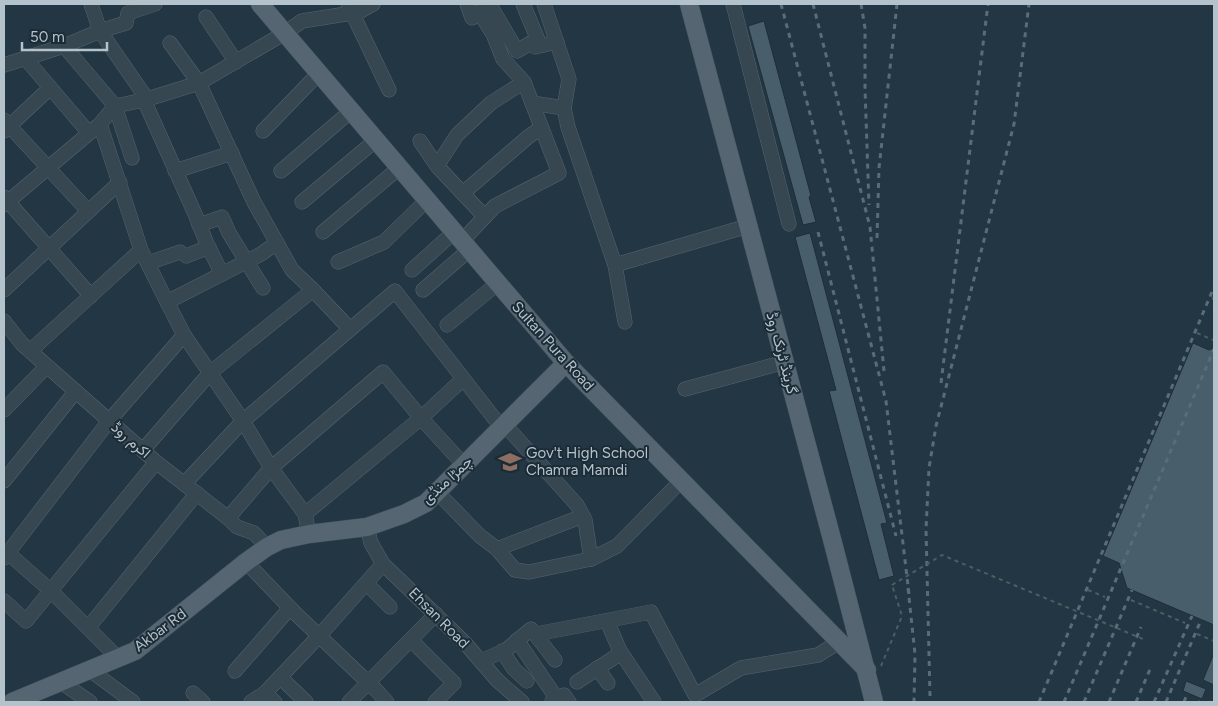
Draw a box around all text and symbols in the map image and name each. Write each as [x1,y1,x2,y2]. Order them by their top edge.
scale bar [22,20,108,52]
text: 50 m [30,28,65,46]
street label: Sultan Pura Road [508,298,598,394]
street label: گرینڈ ٹرنک روڈ [762,310,802,396]
street label: اکرم روڈ [107,418,154,463]
place label: Gov't High School Chamra Mamdi [526,444,648,479]
school or university icon: Gov't High School Chamra Mamdi [497,449,523,475]
street label: چمڑا منڈی [418,452,477,509]
street label: Ehsan Road [405,584,473,652]
street label: Akbar Rd [130,605,190,655]

